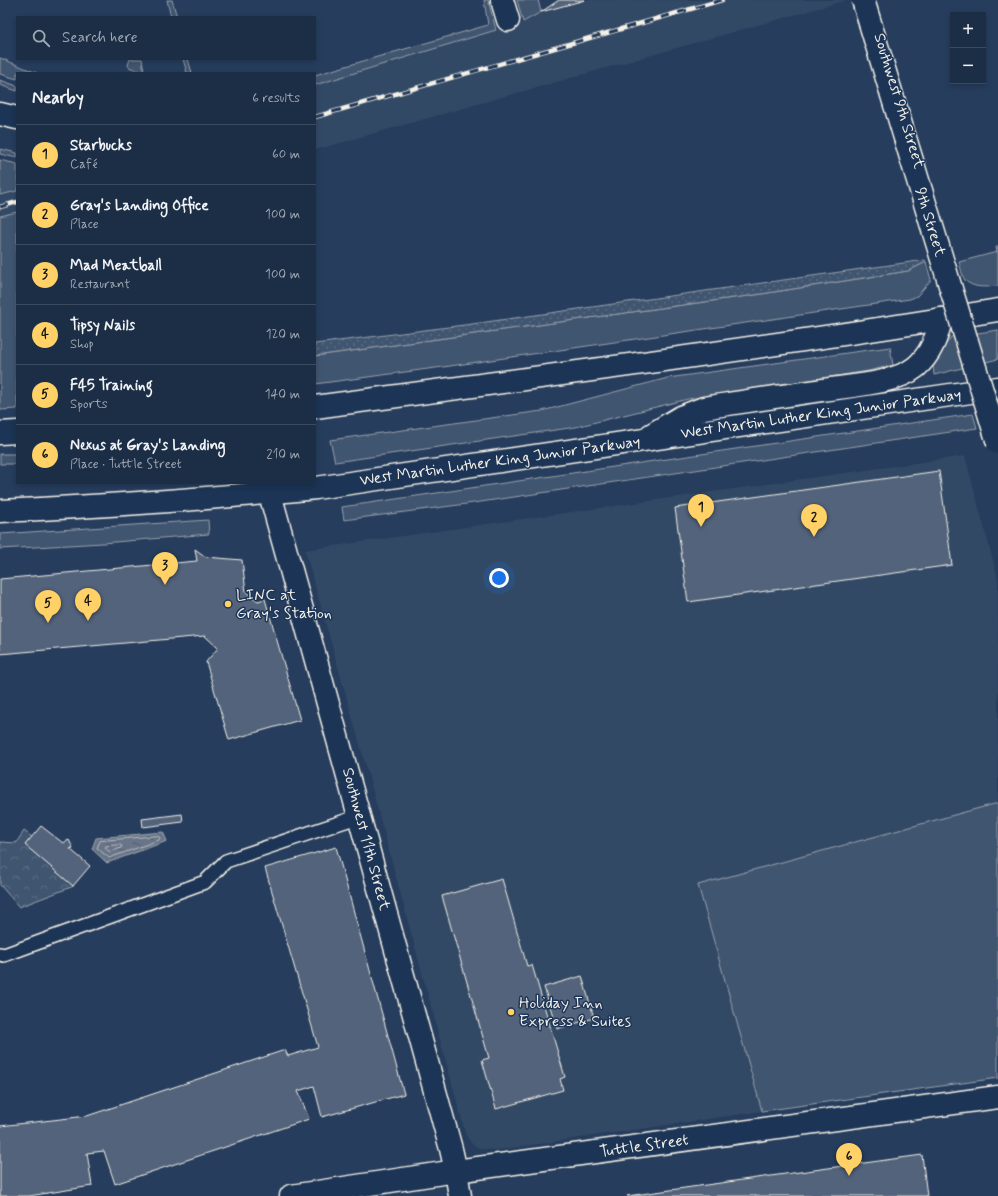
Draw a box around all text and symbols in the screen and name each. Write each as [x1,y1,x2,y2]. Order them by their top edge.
map controls [950,12,986,84]
button: + [950,12,986,48]
search box [16,16,316,60]
icon: search [30,27,52,49]
text: Search here [62,28,138,48]
street label: Southwest 9th Street [868,31,930,172]
button: − [950,48,986,84]
text: Nearby [32,87,84,109]
text: 6 results [252,90,300,107]
text: Starbucks [70,136,132,156]
text: 1 [42,146,48,163]
text: 60 m [272,146,300,163]
text: Café [70,156,97,173]
street label: 9th Street [910,185,951,260]
text: Gray's Landing Office [70,196,209,216]
text: 2 [42,206,48,223]
text: 100 m [265,206,300,223]
text: Place [70,216,99,233]
text: Mad Meatball [70,256,162,276]
text: 3 [42,266,48,283]
text: 100 m [265,266,300,283]
text: Restaurant [70,276,130,293]
text: Tipsy Nails [70,316,135,336]
text: 4 [41,326,49,343]
text: 120 m [266,326,300,343]
text: Shop [70,336,94,353]
text: F45 Training [70,376,153,396]
street label: West Martin Luther King Junior Parkway [679,384,963,444]
text: 5 [41,386,49,403]
text: 140 m [265,386,300,403]
text: Sports [70,396,108,413]
street label: West Martin Luther King Junior Parkway [358,431,642,491]
text: Nexus at Gray's Landing [70,436,226,456]
text: 6 [42,446,48,463]
text: 210 m [266,446,300,463]
text: Place · Tuttle Street [70,456,182,473]
pin: 1 [688,494,714,527]
pin: 2 [801,504,827,537]
pin: 3 [152,552,178,585]
your location [489,568,509,588]
place label: LINC at Gray's Station [236,585,332,624]
pin: 4 [75,588,101,621]
pin: 5 [35,590,61,623]
marker: LINC at Gray's Station [223,599,233,609]
street label: Southwest 11th Street [337,765,395,913]
place label: Holiday Inn Express & Suites [519,993,631,1032]
marker: Holiday Inn Express & Suites [506,1007,516,1017]
street label: Tuttle Street [598,1129,690,1163]
pin: 6 [836,1143,862,1176]

